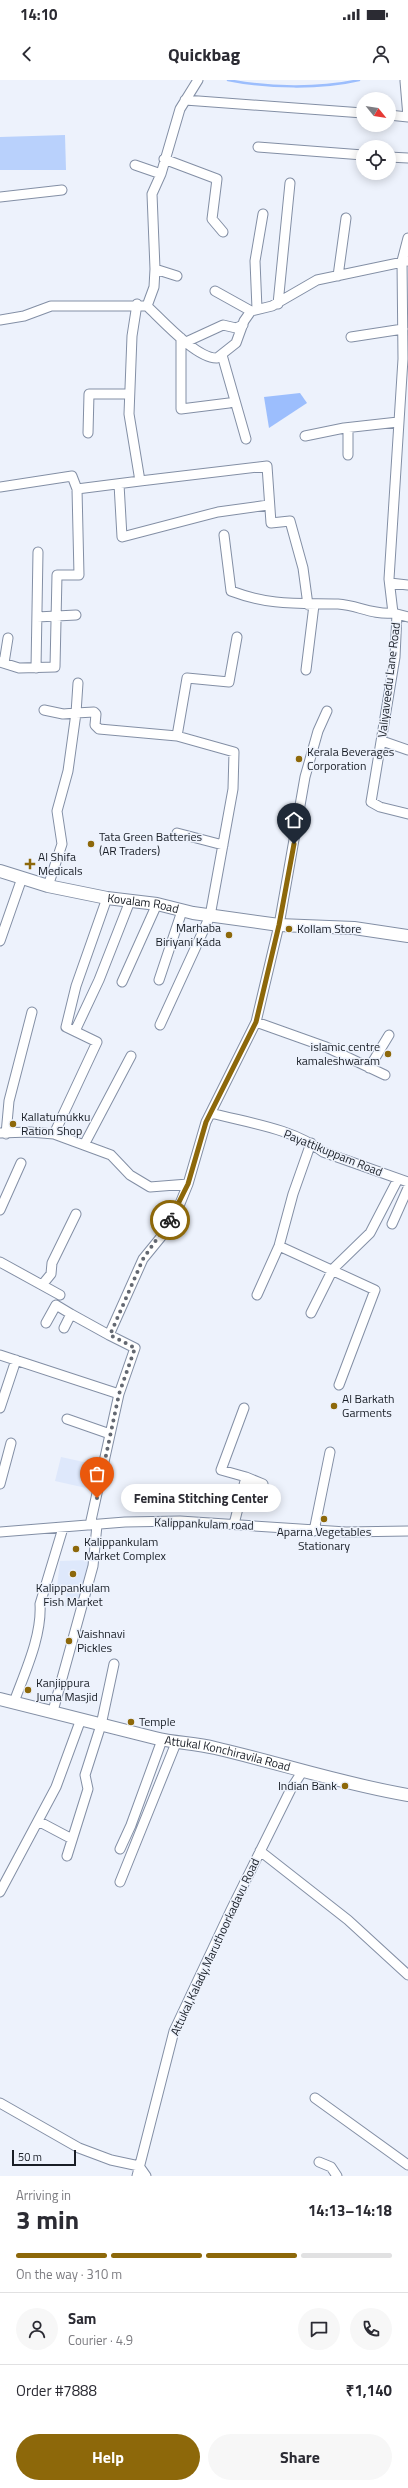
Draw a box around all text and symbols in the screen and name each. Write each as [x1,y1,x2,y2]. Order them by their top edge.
text: 14:10 [20,3,57,26]
text: Quickbag [168,41,240,68]
icon: back [16,43,38,65]
icon: person [370,43,392,65]
north arrow [356,92,396,132]
map controls [356,92,396,180]
button: locate [356,140,396,180]
street label: Valiyaveedu Lane Road [372,621,405,739]
place label: Kerala Beverages Corporation [307,742,395,775]
marker: Kerala Beverages Corporation [294,754,304,764]
pin [277,803,311,844]
icon: home [283,809,305,831]
place label: Tata Green Batteries (AR Traders) [99,827,202,860]
marker: Tata Green Batteries (AR Traders) [86,839,96,849]
place label: Al Shifa Medicals [38,847,83,880]
marker: Al Shifa Medicals [25,859,35,869]
street label: Kovalam Road [106,888,181,918]
place label: Marhaba Biriyani Kada [156,918,221,951]
place label: Kollam Store [297,919,361,938]
marker: Kollam Store [284,924,294,934]
marker: Marhaba Biriyani Kada [224,930,234,940]
place label: islamic centre kamaleshwaram [296,1037,380,1070]
marker: islamic centre kamaleshwaram [383,1049,393,1059]
place label: Kallatumukku Ration Shop [21,1107,90,1140]
marker: Kallatumukku Ration Shop [8,1119,18,1129]
street label: Payattikuppam Road [281,1124,386,1181]
courier [150,1200,190,1240]
icon: bike [159,1209,181,1231]
place label: Al Barkath Garments [342,1389,395,1422]
marker: Al Barkath Garments [329,1401,339,1411]
pin [80,1457,114,1498]
icon: bag [86,1463,108,1485]
callout: Femina Stitching Center [121,1484,281,1512]
text: Femina Stitching Center [134,1488,268,1508]
street label: Kalippankulam road [154,1512,254,1535]
marker: Aparna Vegetables Stationary [319,1514,329,1524]
place label: Aparna Vegetables Stationary [277,1522,372,1555]
place label: Kalippankulam Market Complex [84,1532,167,1565]
marker: Kalippankulam Market Complex [71,1544,81,1554]
marker: Kalippankulam Fish Market [68,1569,78,1579]
place label: Kalippankulam Fish Market [36,1578,110,1611]
place label: Vaishnavi Pickles [77,1624,125,1657]
marker: Vaishnavi Pickles [64,1636,74,1646]
place label: Kanjippura Juma Masjid [36,1673,98,1706]
marker: Kanjippura Juma Masjid [23,1685,33,1695]
place label: Temple [139,1712,175,1731]
marker: Temple [126,1717,136,1727]
street label: Attukal Konchiravila Road [163,1730,293,1776]
place label: Indian Bank [278,1776,337,1795]
marker: Indian Bank [340,1781,350,1791]
street label: Attukal,Kalady,Maruthoorkadavu Road [165,1855,264,2039]
scale bar [12,2148,76,2167]
text: 50 m [18,2149,42,2165]
text: Arriving in [16,2185,71,2205]
text: 14:13–14:18 [308,2199,392,2222]
text: 3 min [16,2200,79,2239]
text: On the way · 310 m [16,2264,122,2284]
text: Sam [68,2307,96,2330]
button: person [16,2308,58,2350]
button: chat [298,2308,340,2350]
button: phone [350,2308,392,2350]
text: Courier · 4.9 [68,2330,133,2350]
text: Order #7888 [16,2379,97,2402]
text: ₹1,140 [346,2379,392,2402]
button: Help [16,2434,200,2480]
button: Share [208,2434,392,2480]

